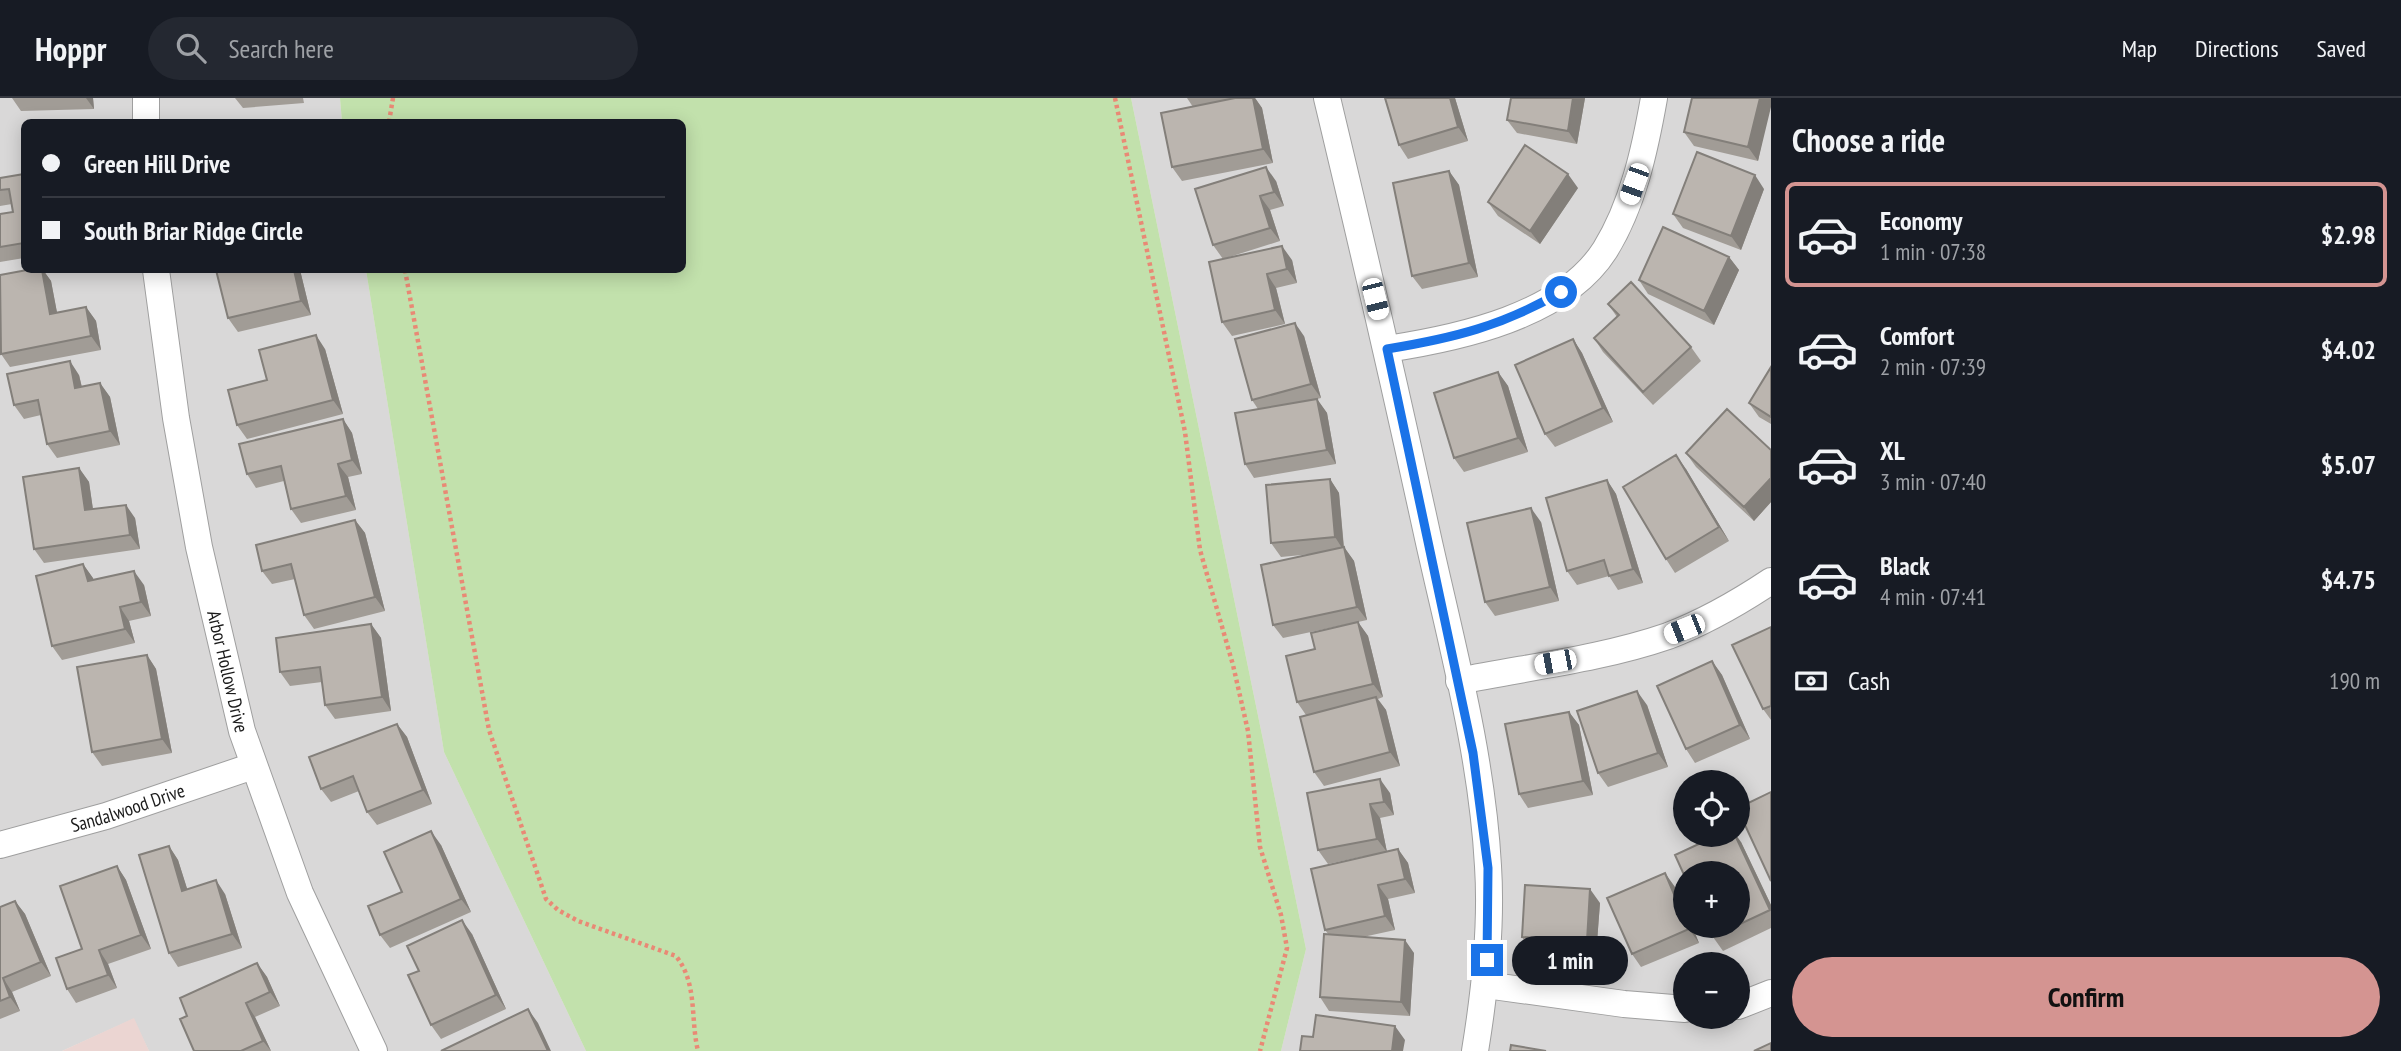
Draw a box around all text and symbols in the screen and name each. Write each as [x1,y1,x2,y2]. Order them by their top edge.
search box [148,17,638,80]
text: Hoppr [35,27,106,70]
icon: search [172,29,210,67]
text: Search here [228,32,334,65]
text: Map [2122,33,2157,64]
text: Directions [2195,33,2279,64]
text: Saved [2317,33,2366,64]
text: Choose a ride [1792,119,1945,161]
text: Green Hill Drive [84,147,230,180]
car [1617,161,1652,207]
icon: car [1796,203,1859,266]
text: Economy [1880,204,1962,237]
text: South Briar Ridge Circle [84,214,303,247]
text: $2.98 [2321,218,2376,251]
text: 1 min · 07:38 [1880,237,1986,266]
car [1360,276,1391,322]
route start [1545,276,1577,308]
icon: car [1796,318,1859,381]
text: Comfort [1880,319,1954,352]
text: $4.02 [2321,333,2376,366]
text: 2 min · 07:39 [1880,352,1986,381]
icon: car [1796,433,1859,496]
text: XL [1880,434,1905,467]
text: $5.07 [2321,448,2376,481]
text: 3 min · 07:40 [1880,467,1986,496]
icon: car [1796,548,1859,611]
text: Black [1880,549,1930,582]
text: $4.75 [2321,563,2376,596]
text: 4 min · 07:41 [1880,582,1986,611]
street label: Arbor Hollow Drive [202,608,254,735]
car [1661,611,1708,647]
car [1533,648,1578,676]
icon: cash [1792,662,1830,700]
text: Cash [1848,664,1890,697]
text: 190 m [2329,666,2380,695]
map controls [1673,770,1750,1029]
button: locate [1673,770,1750,847]
street label: Sandalwood Drive [68,778,188,837]
button: + [1673,861,1750,938]
callout: 1 min [1512,936,1627,984]
route end [1471,944,1503,976]
text: 1 min [1547,946,1593,975]
button: − [1673,952,1750,1029]
button: Confirm [1792,957,2380,1037]

